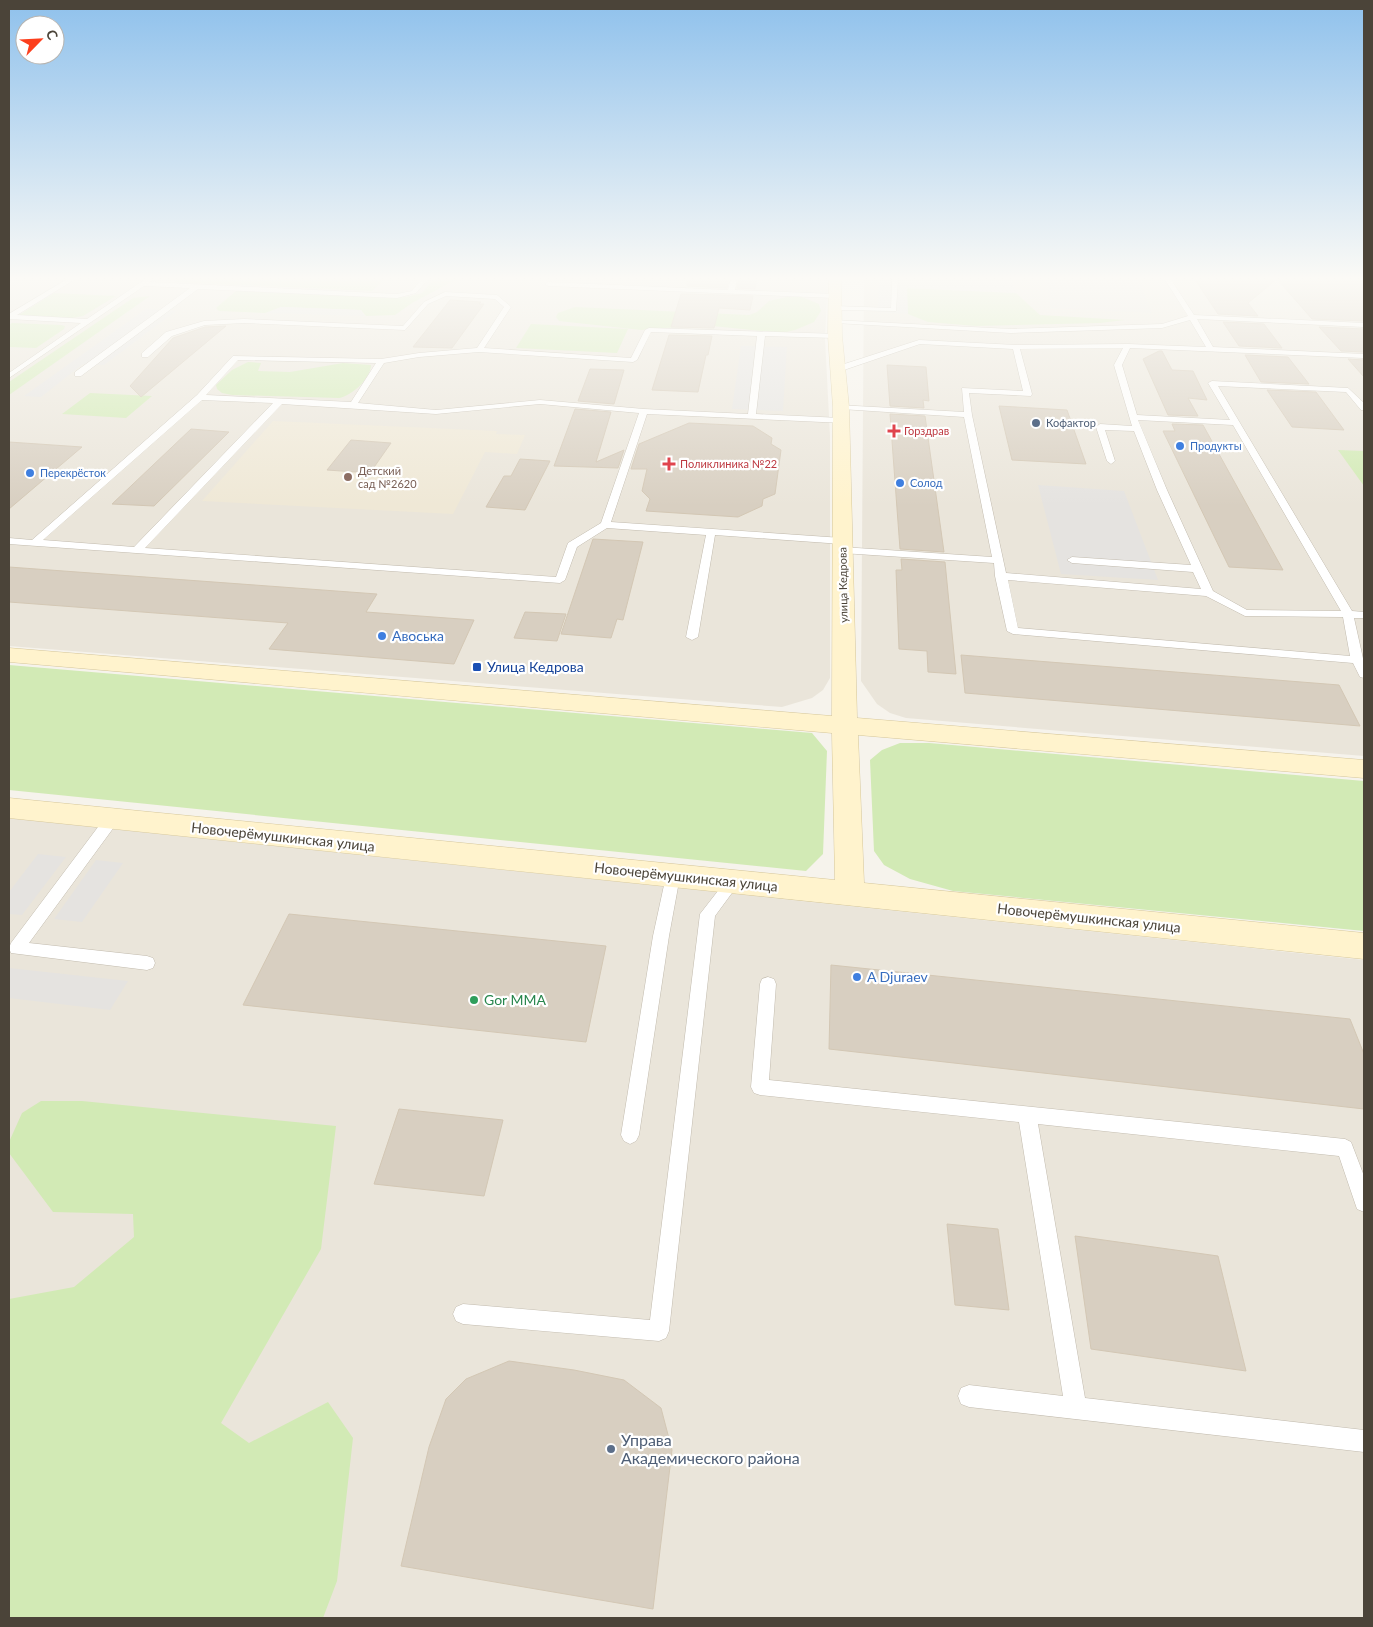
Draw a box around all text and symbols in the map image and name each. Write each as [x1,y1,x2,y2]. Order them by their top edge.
north arrow [15,15,65,65]
text: С [43,27,62,43]
place label: Кофактор [1046,416,1096,429]
marker: Кофактор [1030,417,1042,429]
place label: Горздрав [904,424,949,437]
marker: Горздрав [888,425,900,437]
place label: Продукты [1190,439,1242,452]
marker: Продукты [1174,440,1186,452]
marker: Поликлиника №22 [662,457,676,471]
place label: Поликлиника №22 [680,457,777,470]
place label: Детский сад №2620 [358,464,417,490]
place label: Перекрёсток [40,466,106,479]
marker: Перекрёсток [24,467,36,479]
marker: Детский сад №2620 [342,471,354,483]
place label: Солод [910,476,943,489]
marker: Солод [894,477,906,489]
street label: улица Кедрова [835,547,850,623]
place label: Авоська [392,627,444,644]
marker: Авоська [376,630,388,642]
place label: Улица Кедрова [487,658,584,675]
marker: Улица Кедрова [471,661,483,673]
street label: Новочерёмушкинская улица [190,818,376,855]
street label: Новочерёмушкинская улица [593,858,779,895]
street label: Новочерёмушкинская улица [996,899,1182,936]
place label: A Djuraev [867,968,928,985]
marker: A Djuraev [851,971,863,983]
place label: Gor MMA [484,991,546,1008]
marker: Gor MMA [468,994,480,1006]
place label: Управа Академического района [621,1430,800,1467]
marker: Управа Академического района [605,1443,617,1455]

